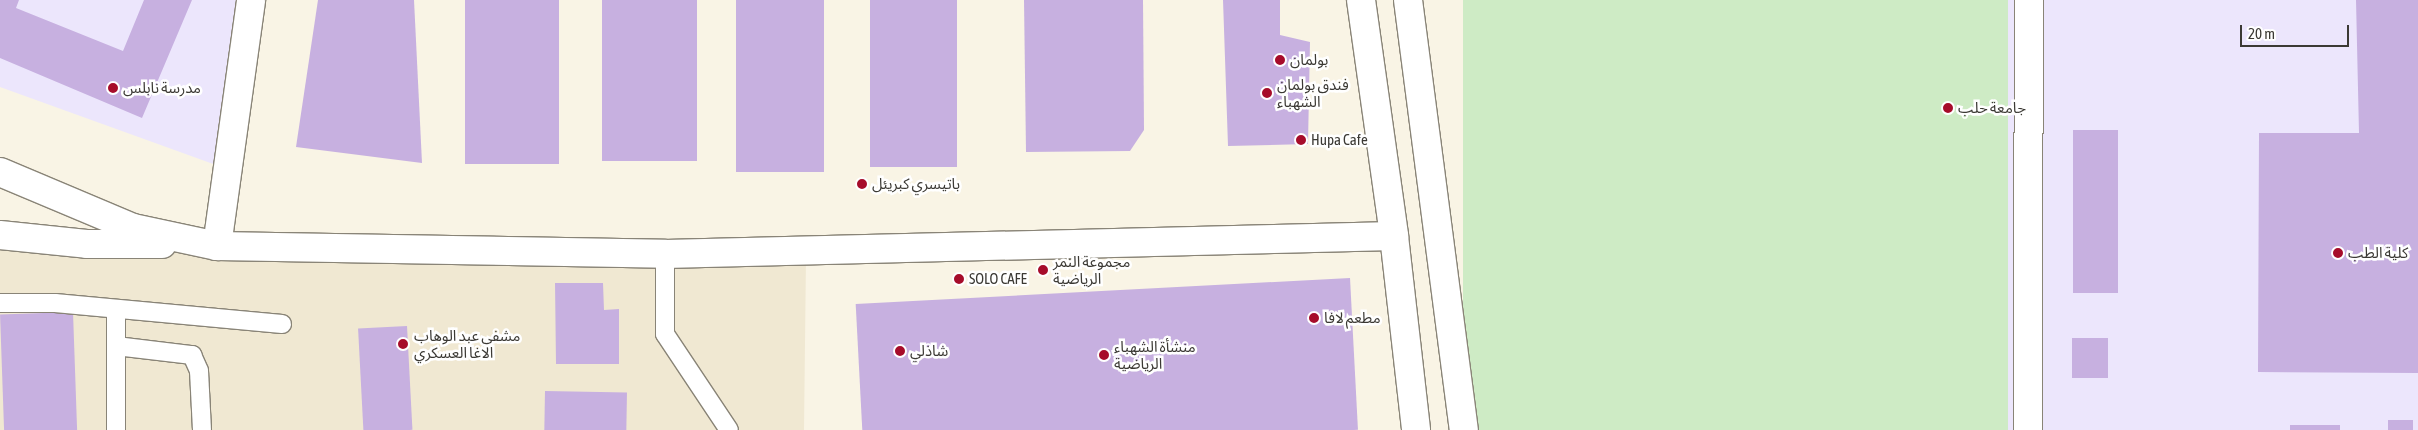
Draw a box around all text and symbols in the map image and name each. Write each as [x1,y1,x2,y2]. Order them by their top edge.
scale bar [2243,15,2352,47]
text: 20 m [2248,25,2275,42]
place label: بولمان [1290,51,1328,69]
marker: بولمان [1274,54,1286,66]
place label: فندق بولمان الشهباء [1277,75,1349,110]
place label: مدرسة نابلس [123,79,201,97]
marker: مدرسة نابلس [107,82,119,94]
marker: فندق بولمان الشهباء [1261,87,1273,99]
place label: جامعة حلب [1958,99,2026,117]
marker: جامعة حلب [1942,102,1954,114]
place label: Hupa Cafe [1311,131,1368,149]
marker: Hupa Cafe [1295,134,1307,146]
place label: باتيسري كبريئل [872,175,960,193]
marker: باتيسري كبريئل [856,178,868,190]
place label: كلية الطب [2348,244,2408,262]
marker: كلية الطب [2332,247,2344,259]
place label: مجموعة النمر الرياضية [1053,252,1130,287]
marker: مجموعة النمر الرياضية [1037,264,1049,276]
place label: SOLO CAFE [969,270,1027,288]
marker: SOLO CAFE [953,273,965,285]
place label: مطعم لافا [1324,309,1381,327]
marker: مطعم لافا [1308,312,1320,324]
place label: مشفى عبد الوهاب الاغا العسكري [414,326,520,361]
marker: مشفى عبد الوهاب الاغا العسكري [396,337,410,351]
place label: منشأة الشهباء الرياضية [1114,337,1196,372]
place label: شاذلي [910,342,948,360]
marker: شاذلي [894,345,906,357]
marker: منشأة الشهباء الرياضية [1098,349,1110,361]

